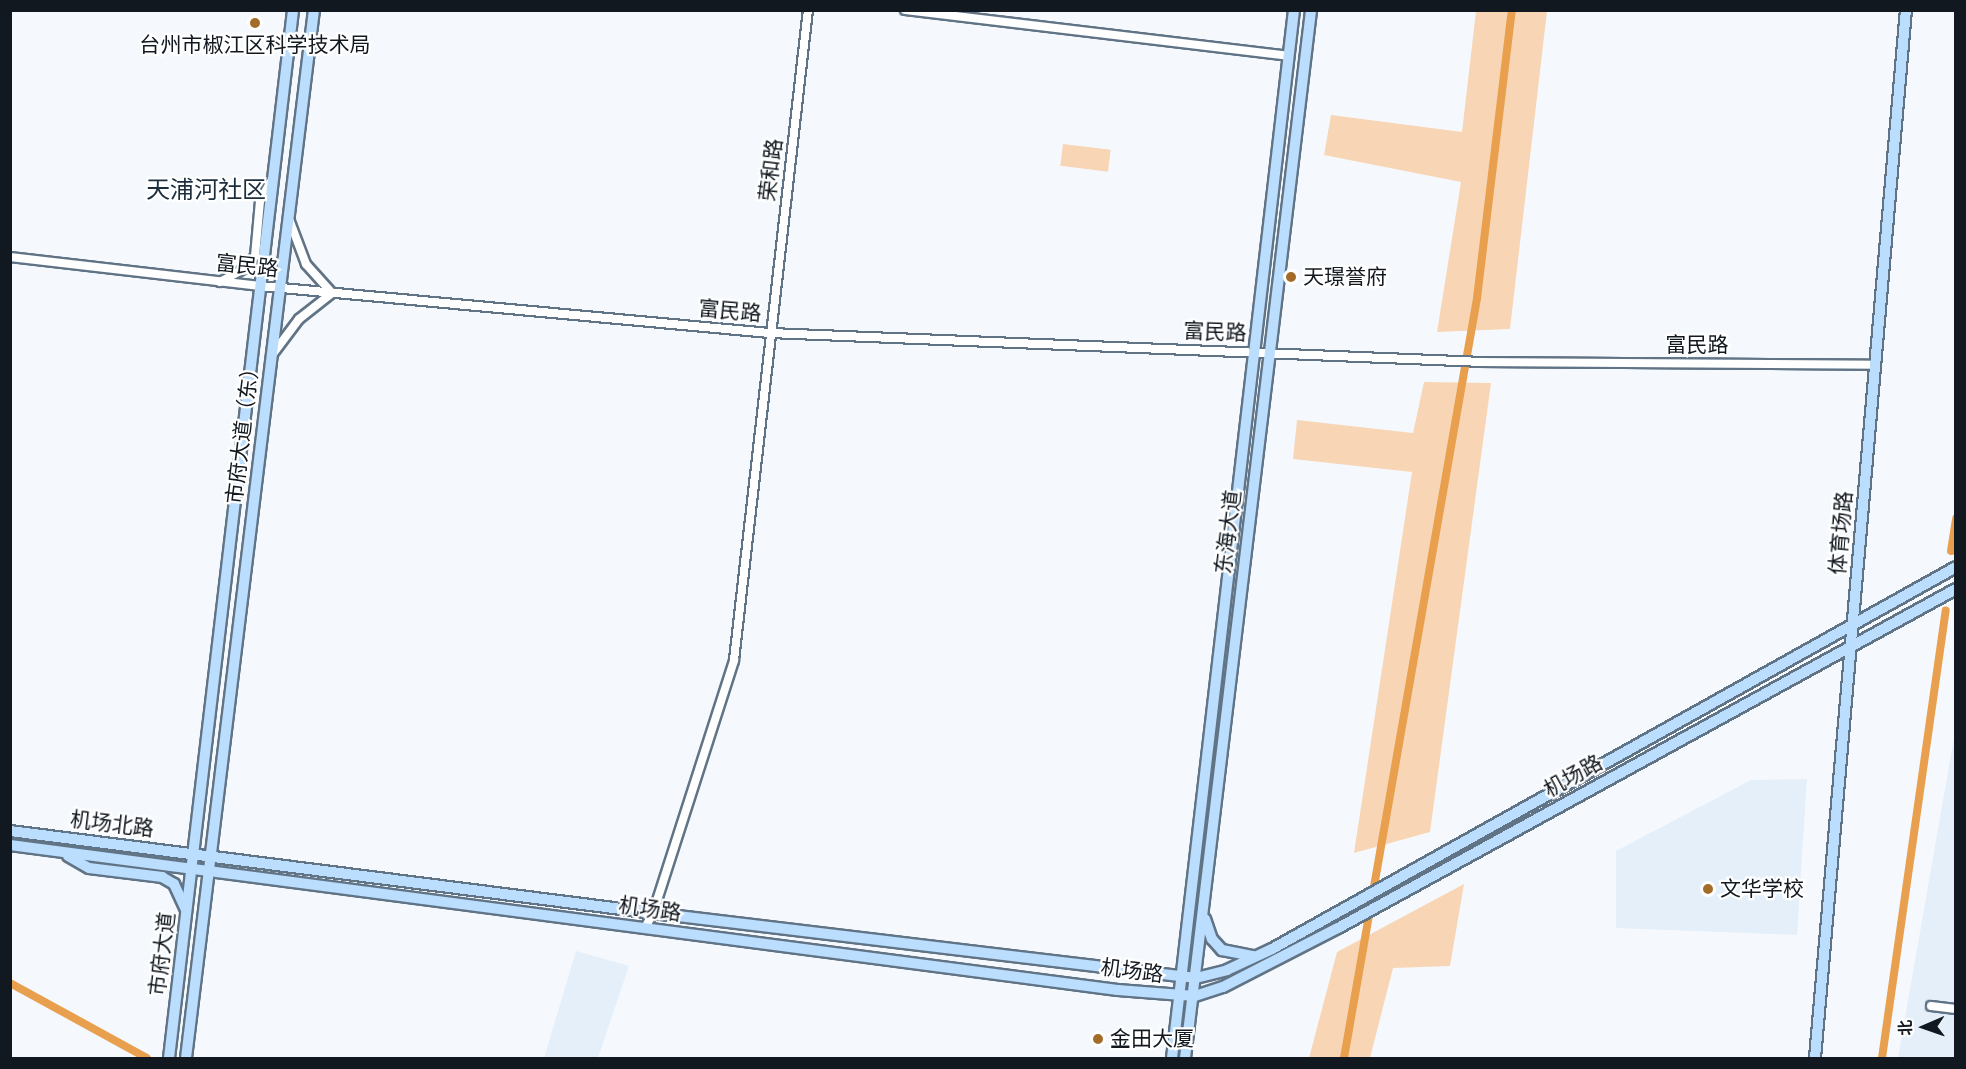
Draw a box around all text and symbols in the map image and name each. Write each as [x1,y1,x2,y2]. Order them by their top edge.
marker: 台州市椒江区科学技术局 [248,16,262,30]
place label: 台州市椒江区科学技术局 [140,32,370,58]
street label: 荣和路 [755,137,787,203]
district label: 天浦河社区 [146,177,266,205]
street label: 富民路 [214,250,280,282]
place label: 天璟誉府 [1303,264,1387,290]
marker: 天璟誉府 [1284,270,1298,284]
street label: 富民路 [698,296,762,326]
street label: 富民路 [1183,318,1247,346]
street label: 富民路 [1666,332,1728,358]
street label: 市府大道（东） [222,357,264,505]
street label: 东海大道 [1210,489,1246,575]
street label: 体育场路 [1825,490,1857,576]
street label: 机场路 [1539,750,1607,802]
street label: 机场北路 [69,806,155,842]
place label: 文华学校 [1720,876,1804,902]
marker: 文华学校 [1701,882,1715,896]
street label: 机场路 [617,892,683,926]
street label: 市府大道 [144,911,180,997]
street label: 机场路 [1099,955,1165,987]
north arrow [1894,997,1954,1057]
text: 北 [1896,1019,1915,1036]
place label: 金田大厦 [1110,1026,1194,1052]
marker: 金田大厦 [1091,1032,1105,1046]

